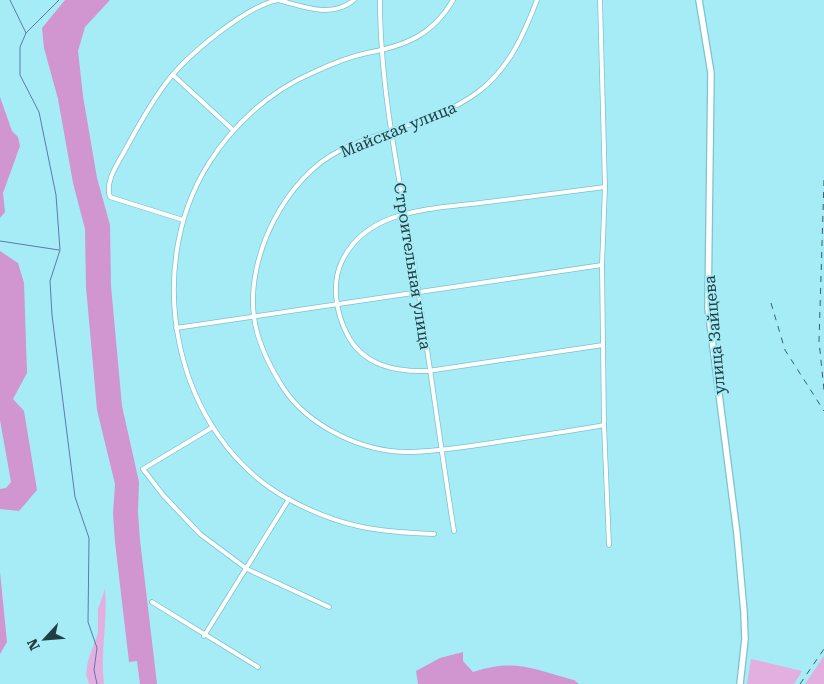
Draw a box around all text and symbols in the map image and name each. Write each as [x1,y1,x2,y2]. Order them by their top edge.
street label: Майская улица [337,97,459,161]
street label: Строительная улица [390,181,435,351]
street label: улица Зайцева [700,274,729,395]
north arrow [20,614,70,664]
text: N [24,636,43,653]

